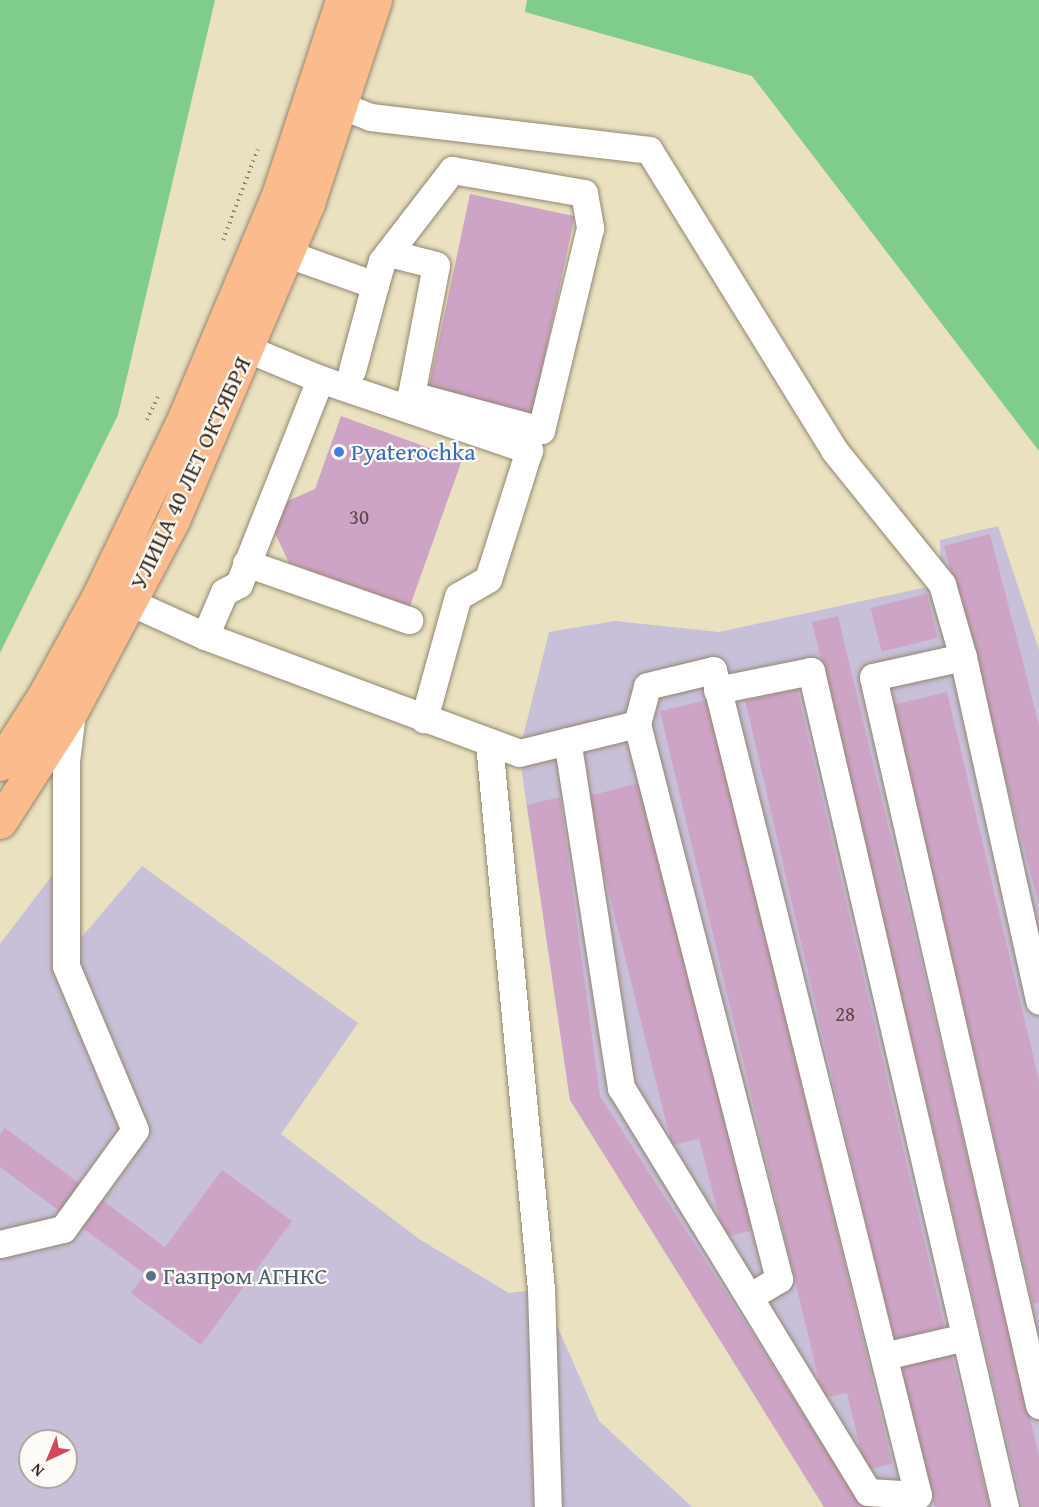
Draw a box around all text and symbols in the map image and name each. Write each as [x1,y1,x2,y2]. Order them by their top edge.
street label: УЛИЦА 40 ЛЕТ ОКТЯБРЯ [123,352,257,594]
place label: Pyaterochka [351,438,476,466]
marker: Pyaterochka [332,445,346,459]
house number: 30 [349,504,369,530]
house number: 28 [835,1001,855,1027]
place label: Газпром АГНКС [163,1262,328,1290]
marker: Газпром АГНКС [144,1269,158,1283]
north arrow [18,1429,78,1489]
text: N [25,1458,49,1483]

